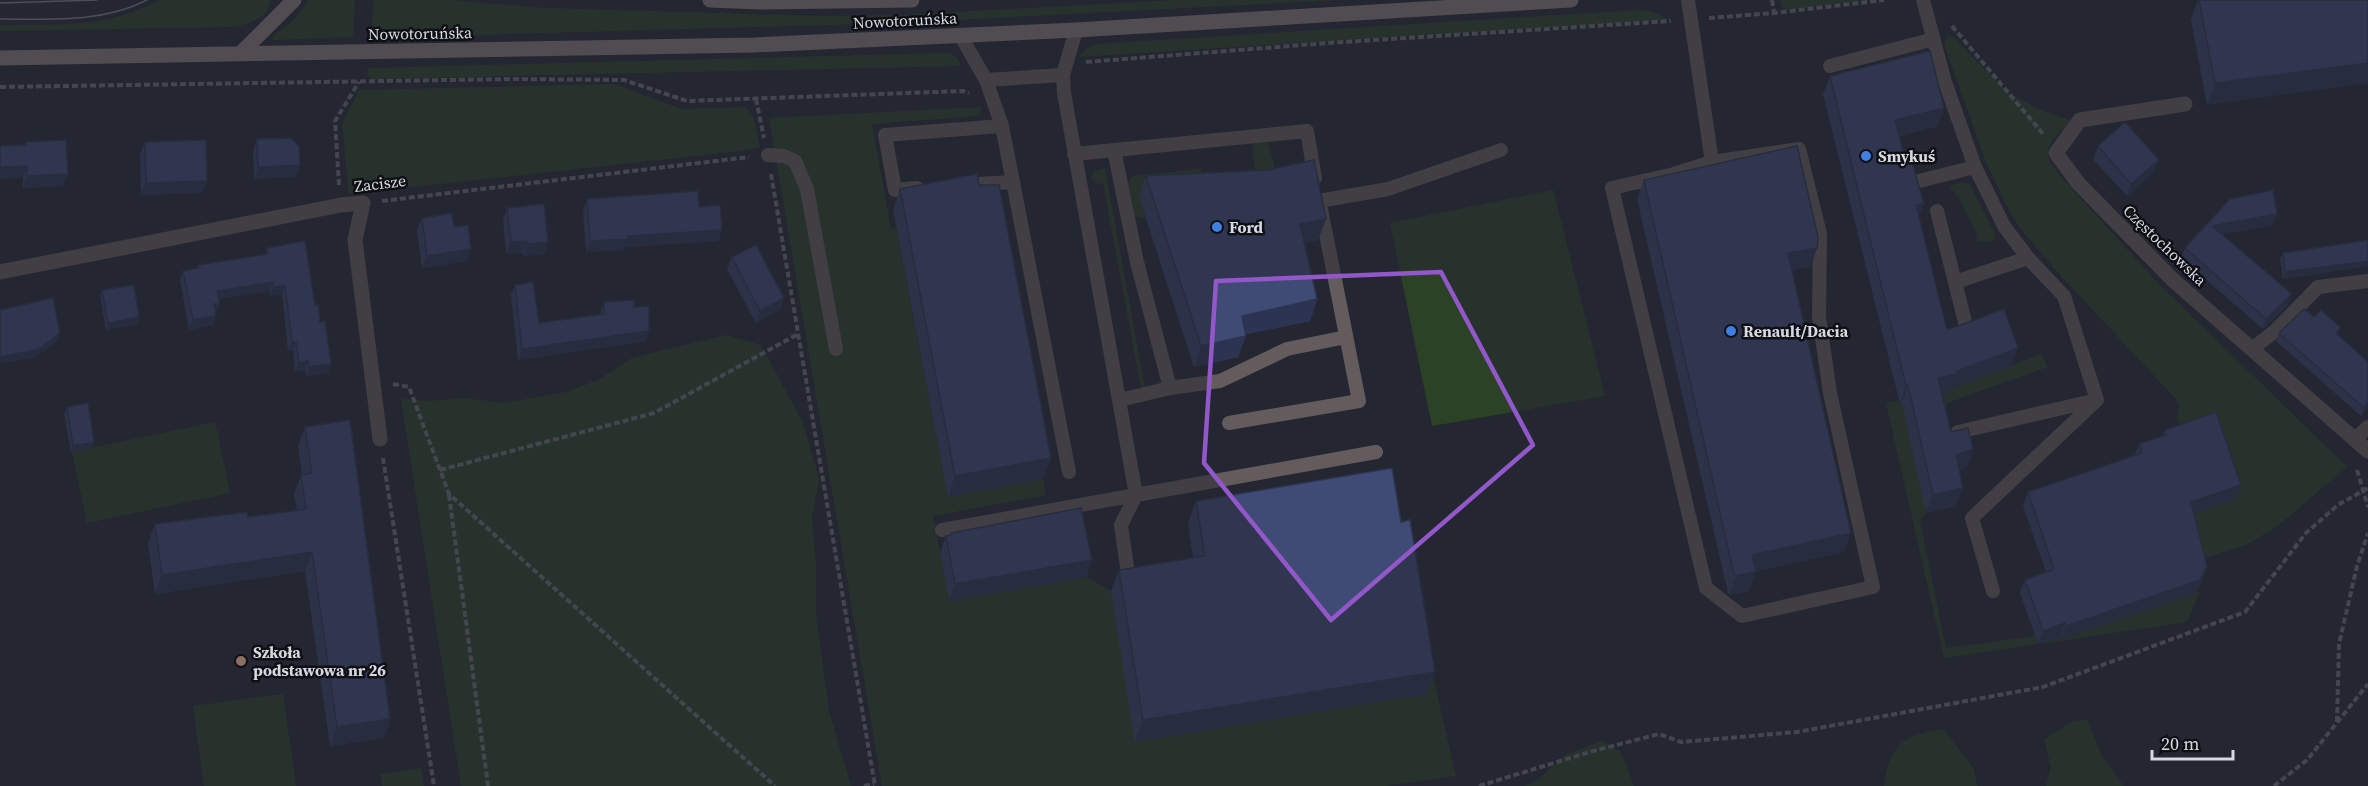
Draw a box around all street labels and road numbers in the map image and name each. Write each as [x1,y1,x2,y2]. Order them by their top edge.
street label: Nowotoruńska [852,6,959,34]
street label: Nowotoruńska [368,21,473,45]
street label: Zacisze [353,169,407,197]
street label: Częstochowska [2118,199,2212,291]

